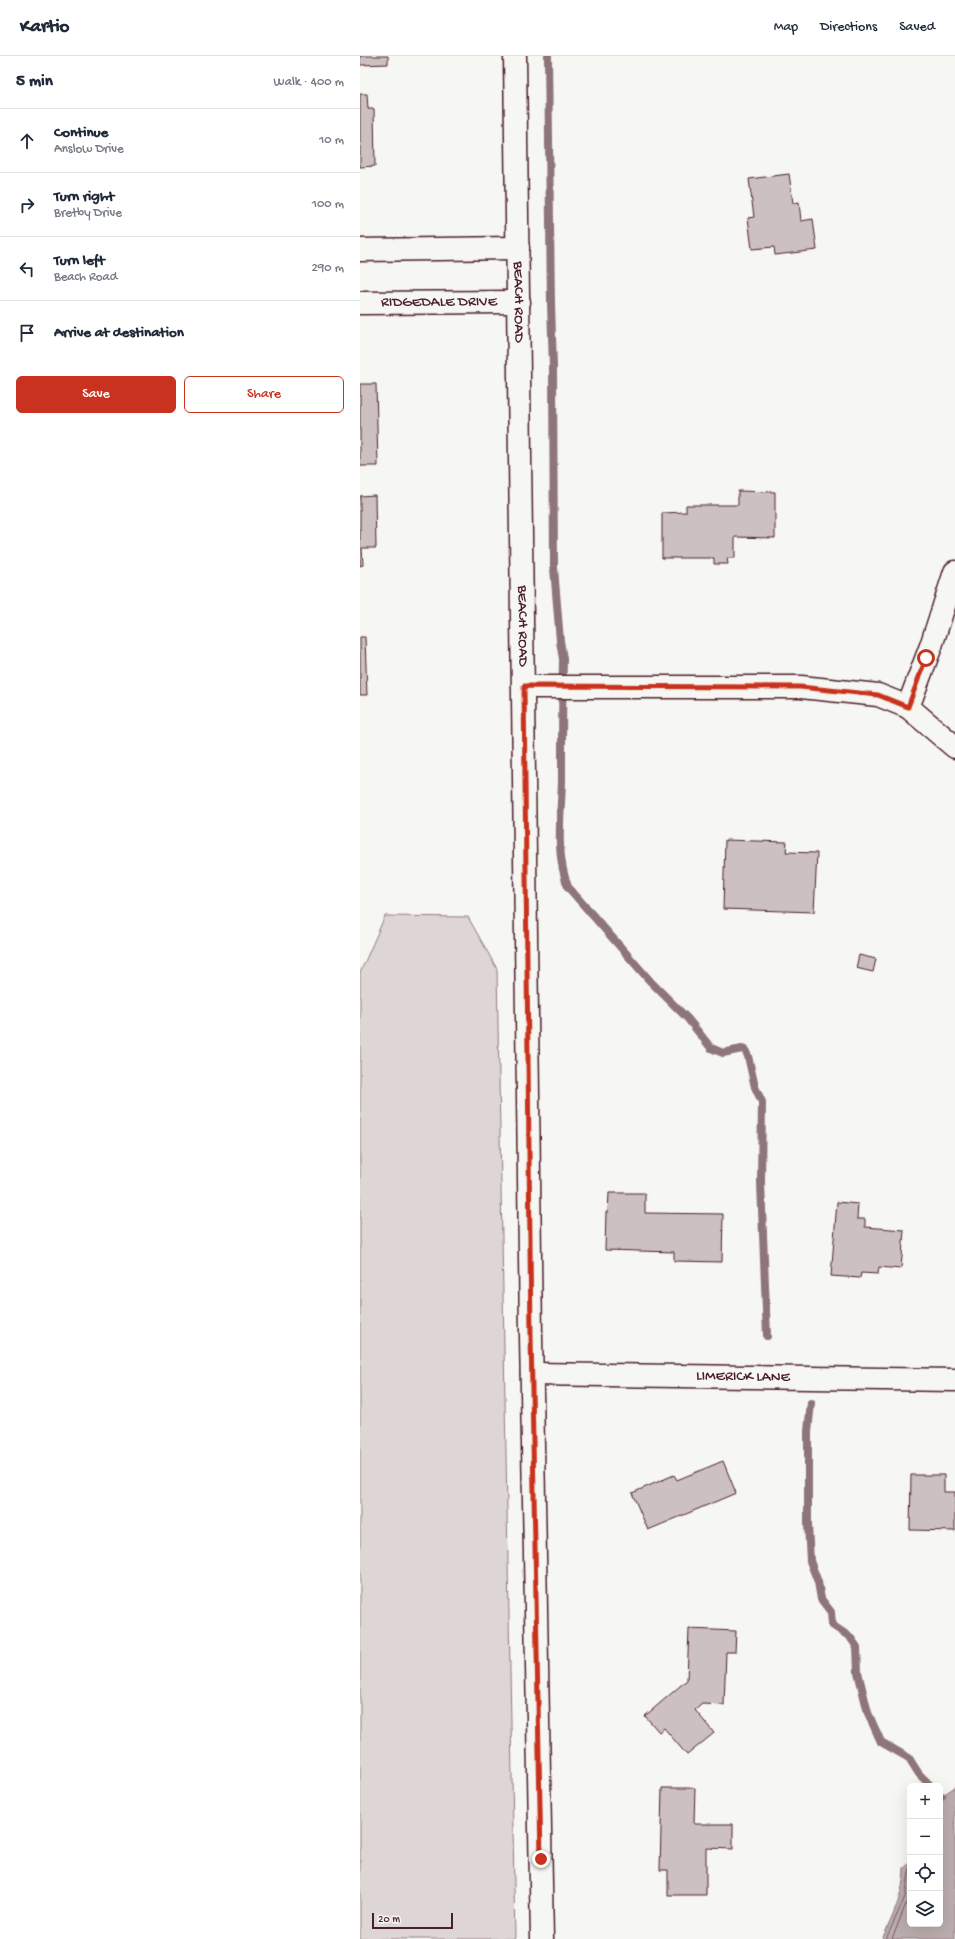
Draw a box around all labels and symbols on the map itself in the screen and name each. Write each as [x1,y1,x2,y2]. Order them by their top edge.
street label: BEACH ROAD [509,260,528,343]
street label: RIDGEDALE DRIVE [381,293,498,312]
street label: BEACH ROAD [513,584,532,667]
route start [917,649,935,667]
street label: LIMERICK LANE [696,1367,791,1387]
route end [532,1850,550,1868]
scale bar [372,1911,453,1930]

